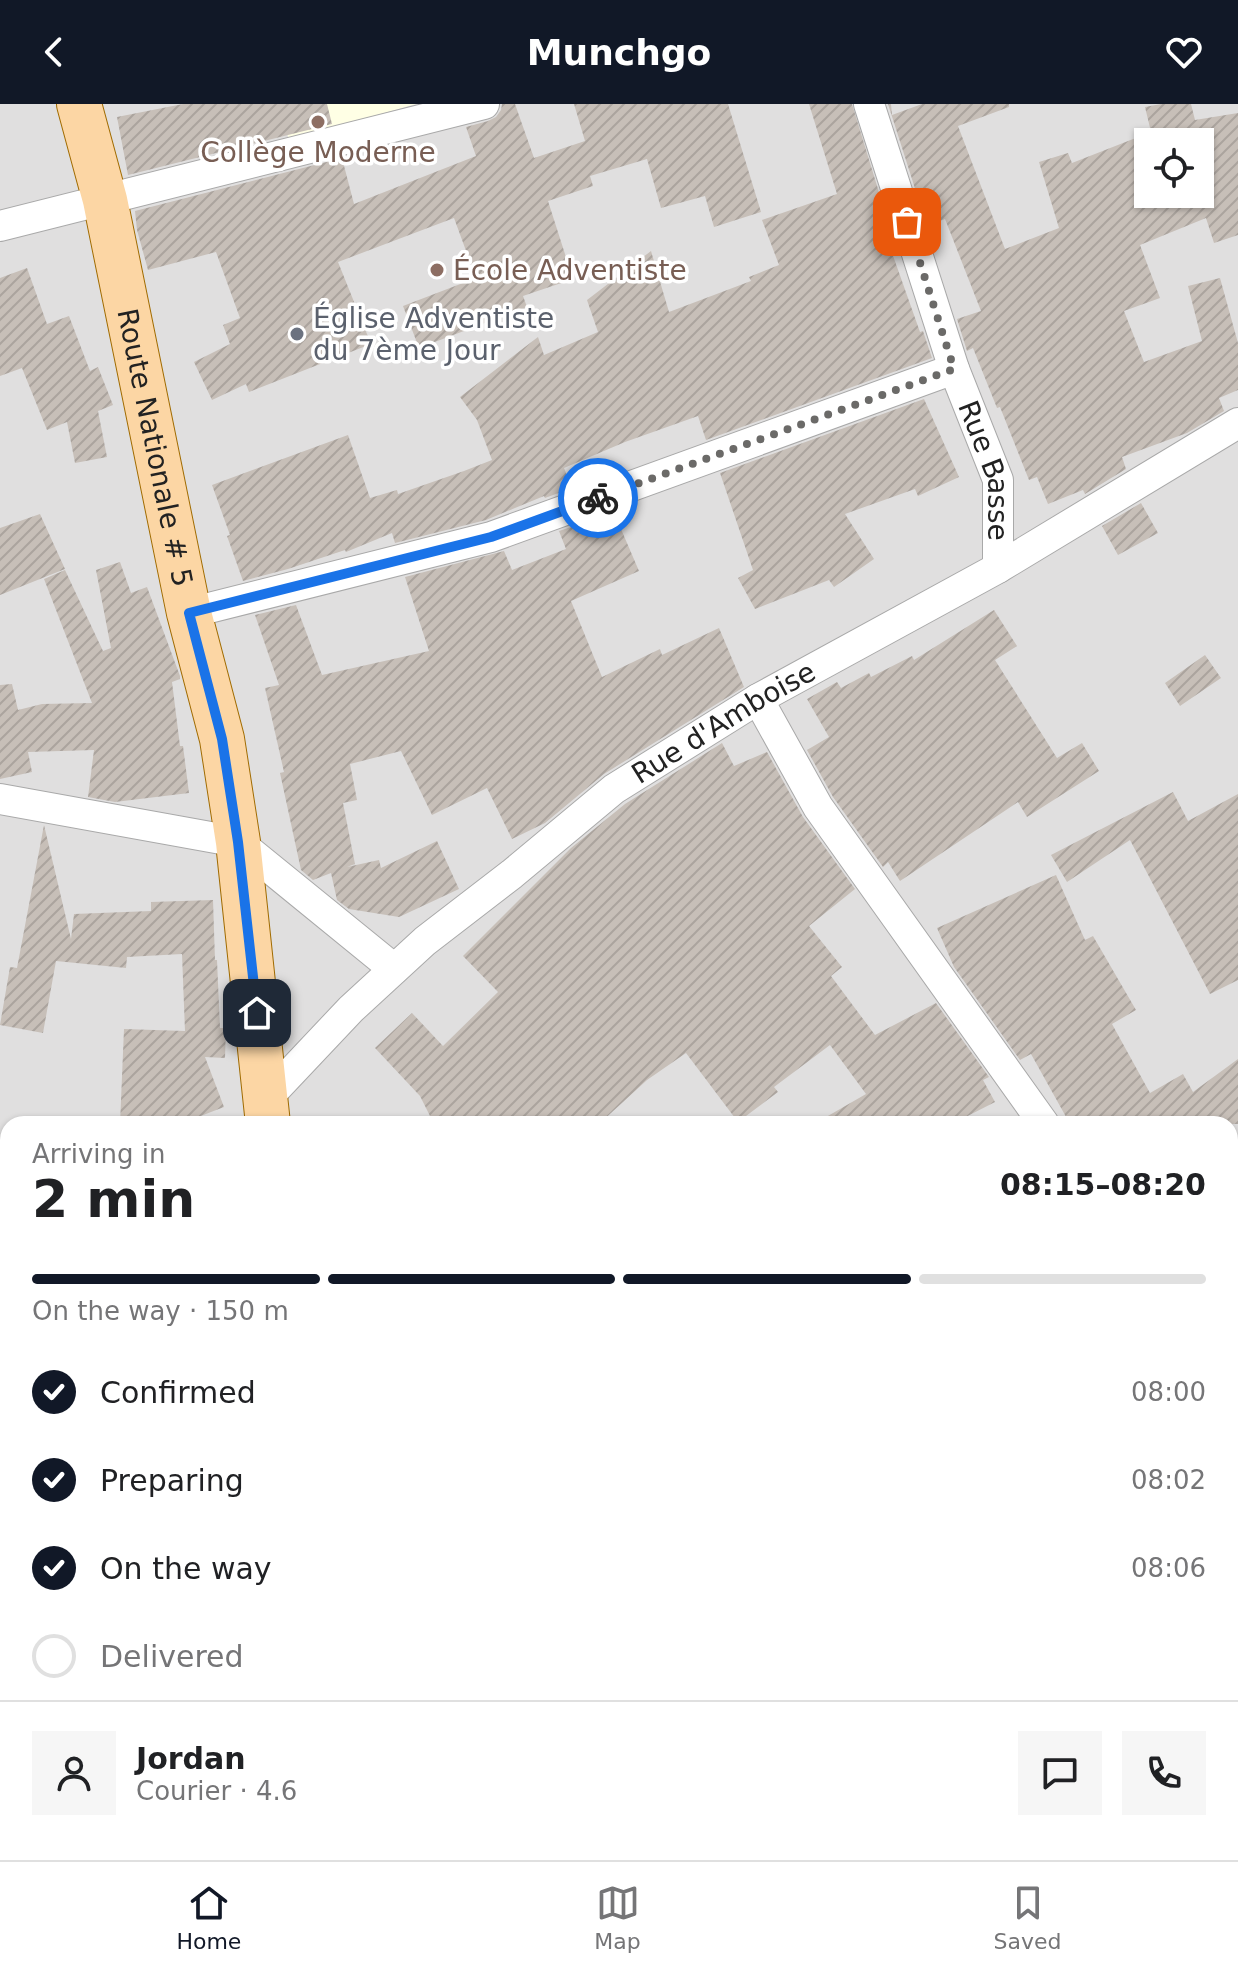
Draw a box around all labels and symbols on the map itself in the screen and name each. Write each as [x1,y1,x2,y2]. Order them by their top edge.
marker: Collège Moderne [309,113,327,131]
place label: Collège Moderne [200,136,436,169]
pin [873,188,941,256]
place label: École Adventiste [453,253,687,287]
marker: École Adventiste [428,261,446,279]
place label: Église Adventiste du 7ème Jour [313,301,554,367]
street label: Route Nationale # 5 [111,305,200,590]
marker: Église Adventiste du 7ème Jour [288,325,306,343]
street label: Rue Basse [952,396,1015,541]
courier [558,458,638,538]
street label: Rue d'Amboise [625,655,821,790]
pin [223,979,291,1047]

